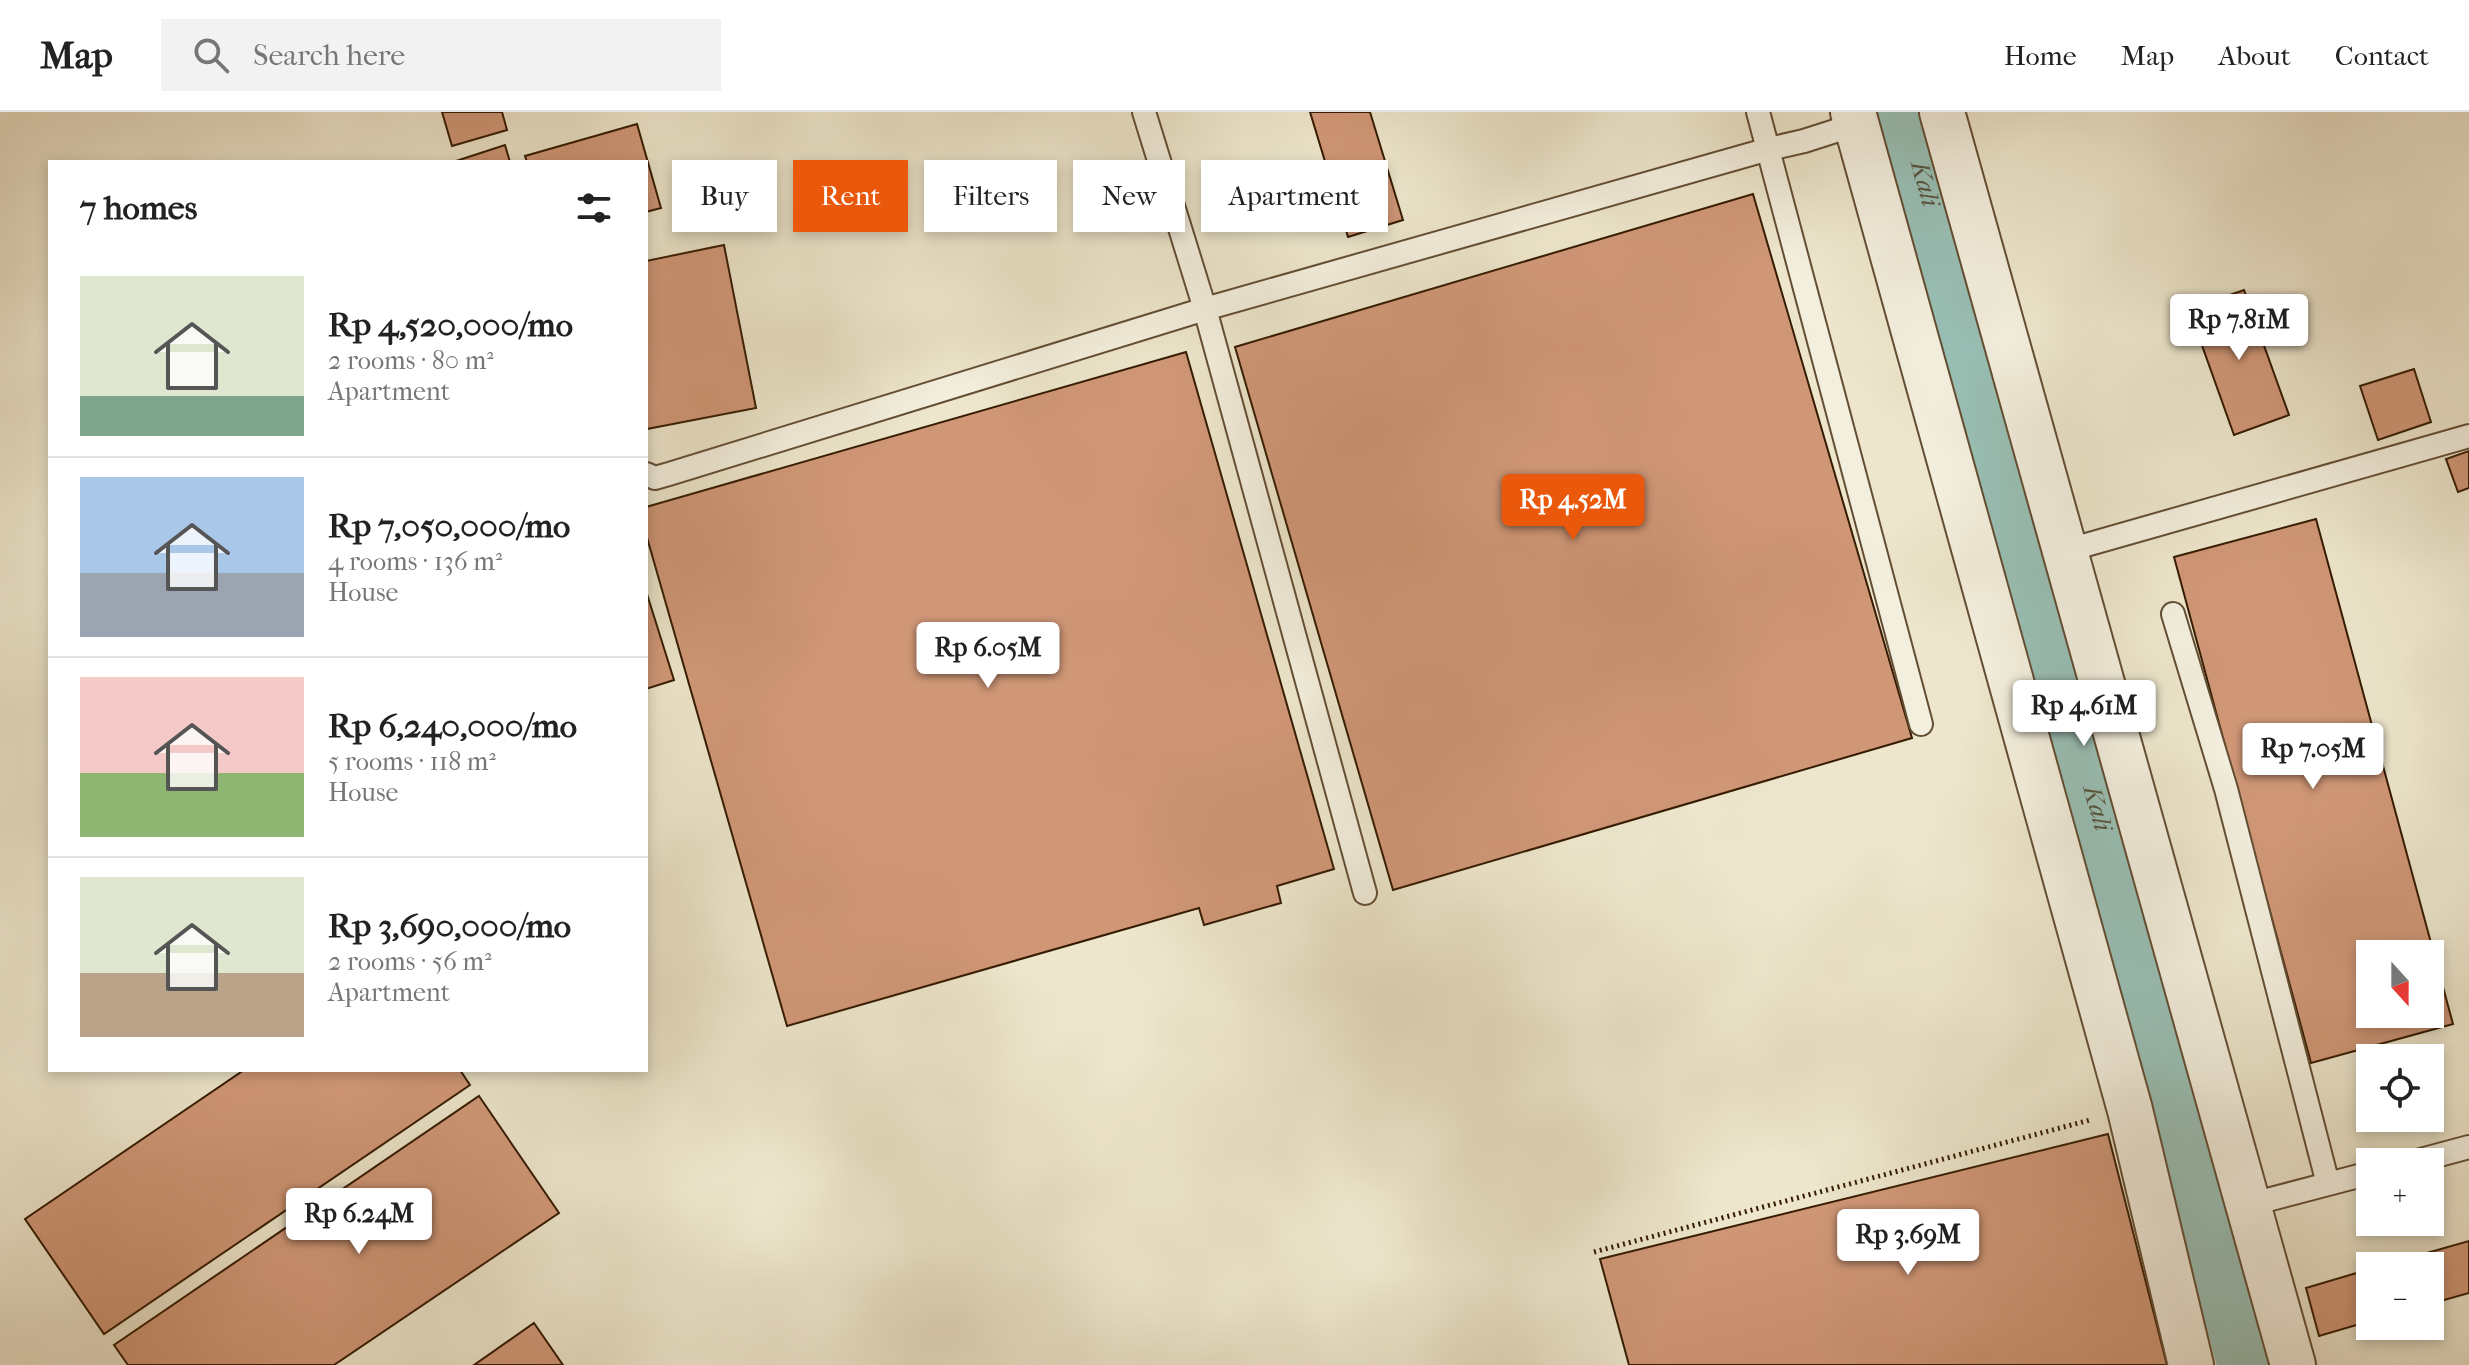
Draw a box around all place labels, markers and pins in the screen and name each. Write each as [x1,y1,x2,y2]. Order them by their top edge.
pin: Rp 7.81M [2156,294,2322,362]
pin: Rp 4.52M [1490,474,1656,542]
pin: Rp 6.05M [905,622,1071,690]
pin: Rp 4.61M [2001,680,2167,748]
pin: Rp 7.05M [2230,723,2396,791]
pin: Rp 6.24M [276,1188,442,1256]
pin: Rp 3.69M [1825,1209,1991,1277]

